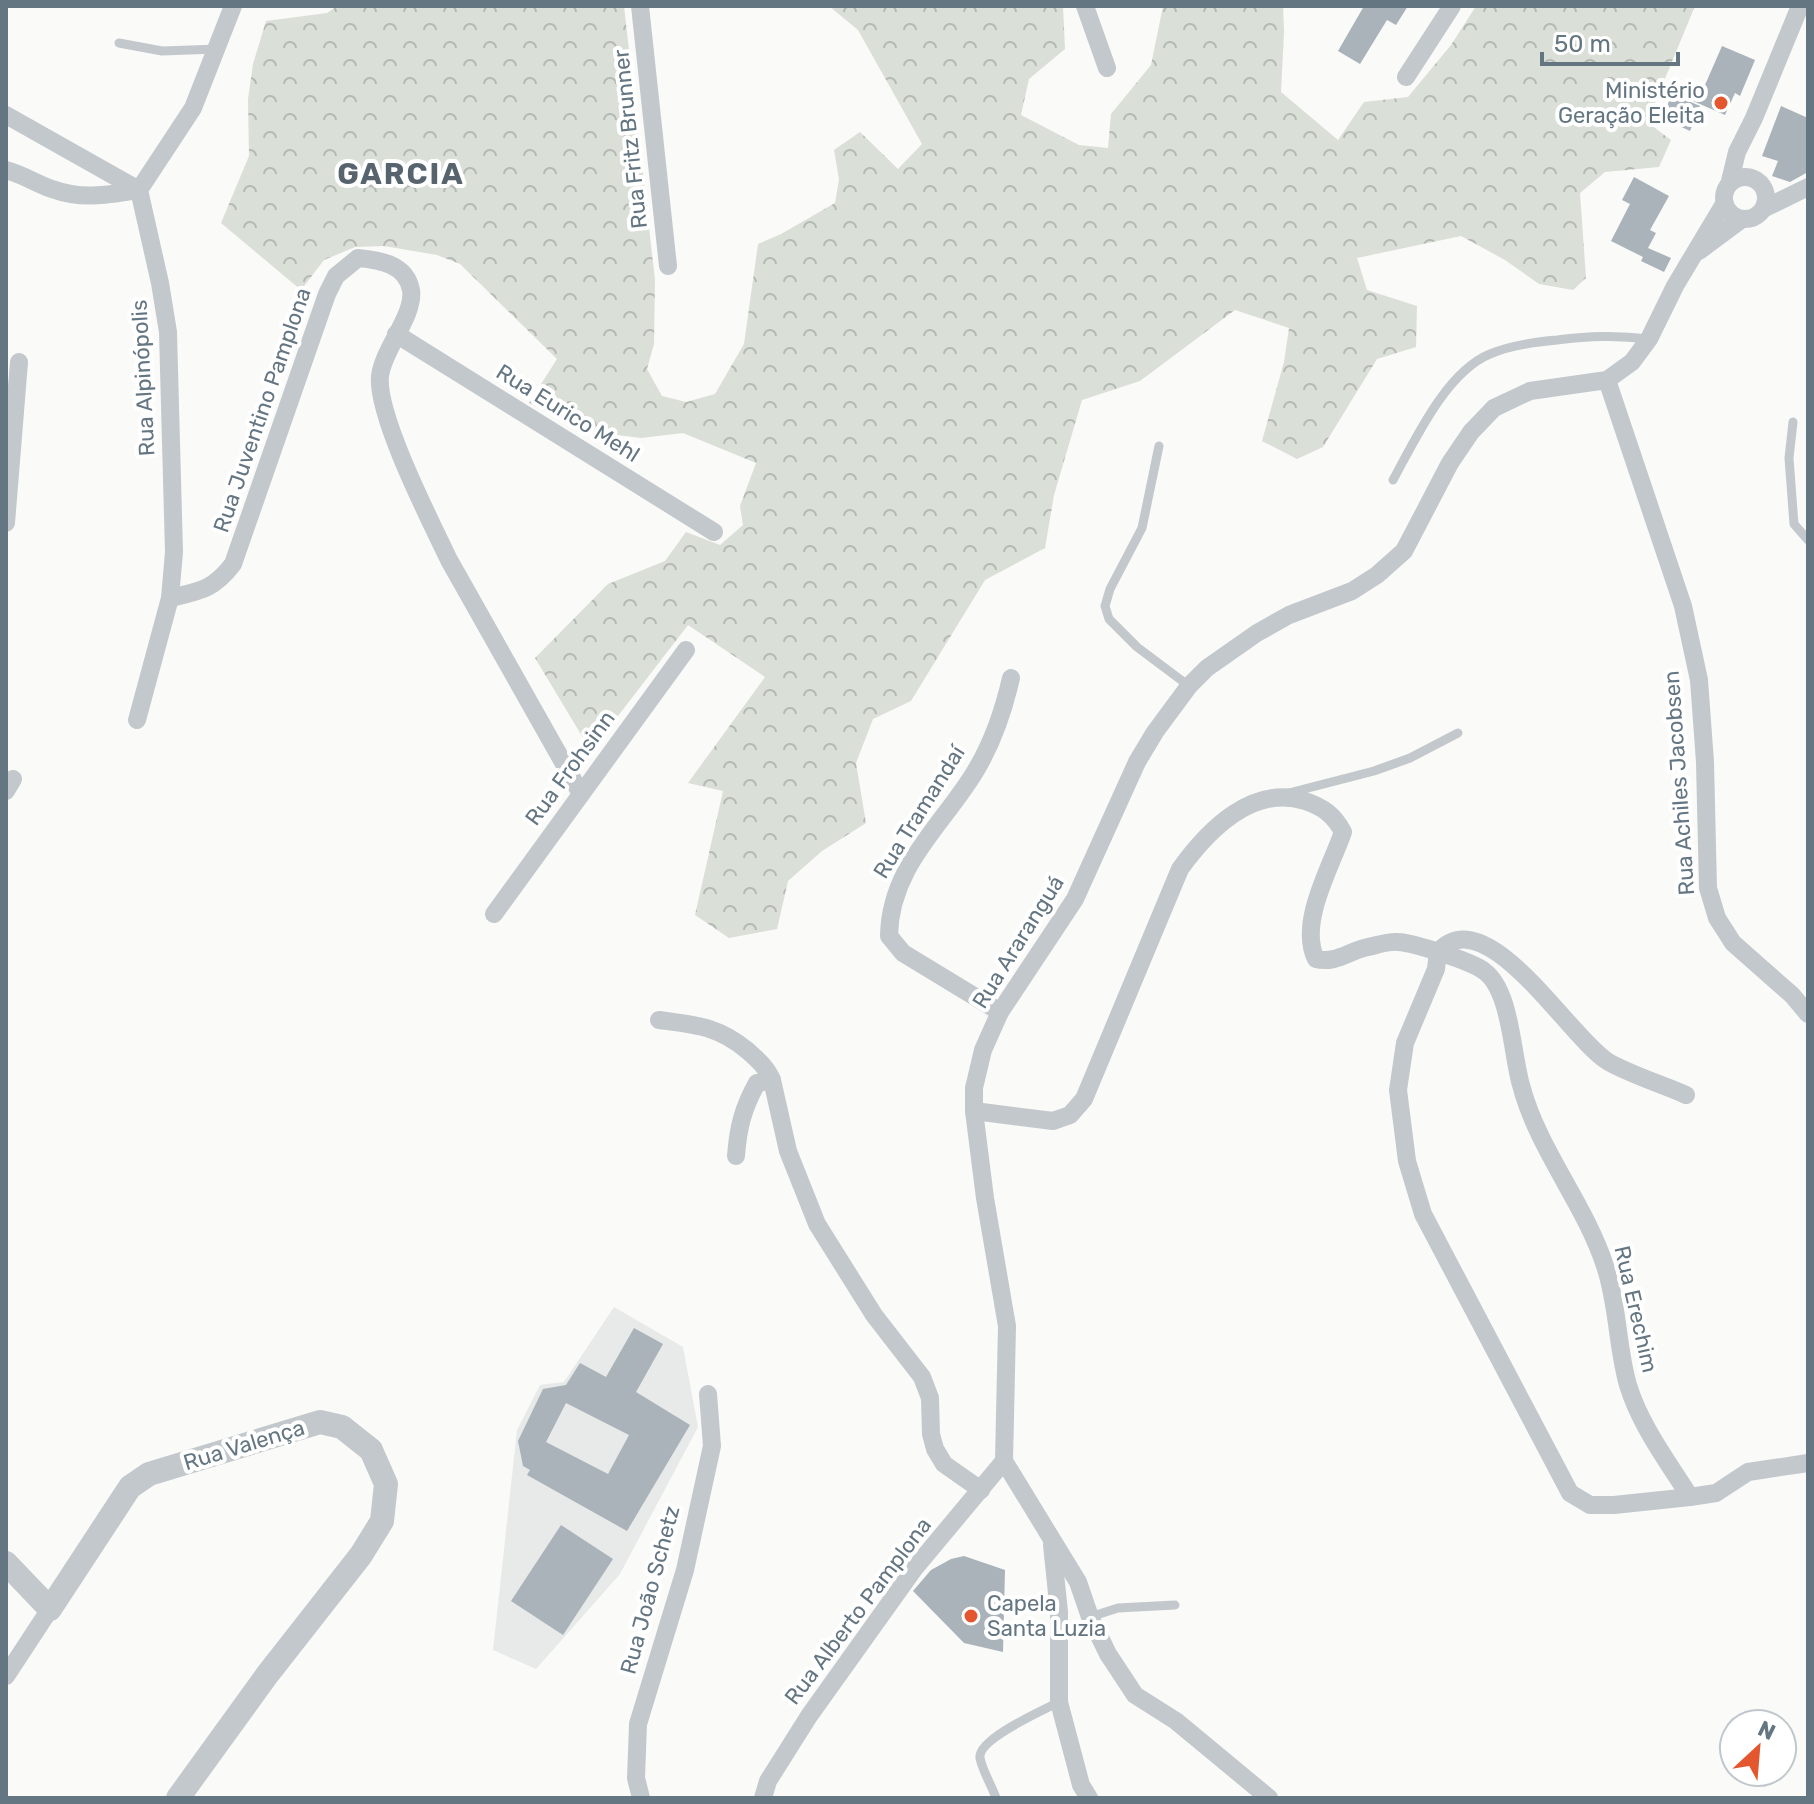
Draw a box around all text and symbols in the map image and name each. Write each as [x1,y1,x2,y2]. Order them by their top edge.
scale bar [1542,16,1678,66]
text: 50 m [1554,30,1611,58]
street label: Rua Fritz Brunner [607,47,653,230]
place label: Ministério Geração Eleita [1558,77,1705,129]
marker: Ministério Geração Eleita [1712,94,1730,112]
district label: GARCIA [337,156,465,192]
street label: Rua Juventino Pamplona [207,284,317,536]
street label: Rua Alpinópolis [125,299,161,457]
street label: Rua Eurico Mehl [491,358,645,468]
street label: Rua Achiles Jacobsen [1658,670,1700,896]
street label: Rua Frohsinn [519,705,621,831]
street label: Rua Tramandaí [867,739,971,883]
street label: Rua Araranguá [966,870,1070,1014]
street label: Rua Erechim [1608,1243,1664,1375]
street label: Rua Valença [180,1414,308,1476]
street label: Rua João Schetz [615,1503,685,1677]
street label: Rua Alberto Pamplona [779,1512,937,1710]
place label: Capela Santa Luzia [987,1590,1106,1642]
marker: Capela Santa Luzia [962,1607,980,1625]
north arrow [1718,1708,1798,1788]
text: N [1754,1715,1780,1746]

